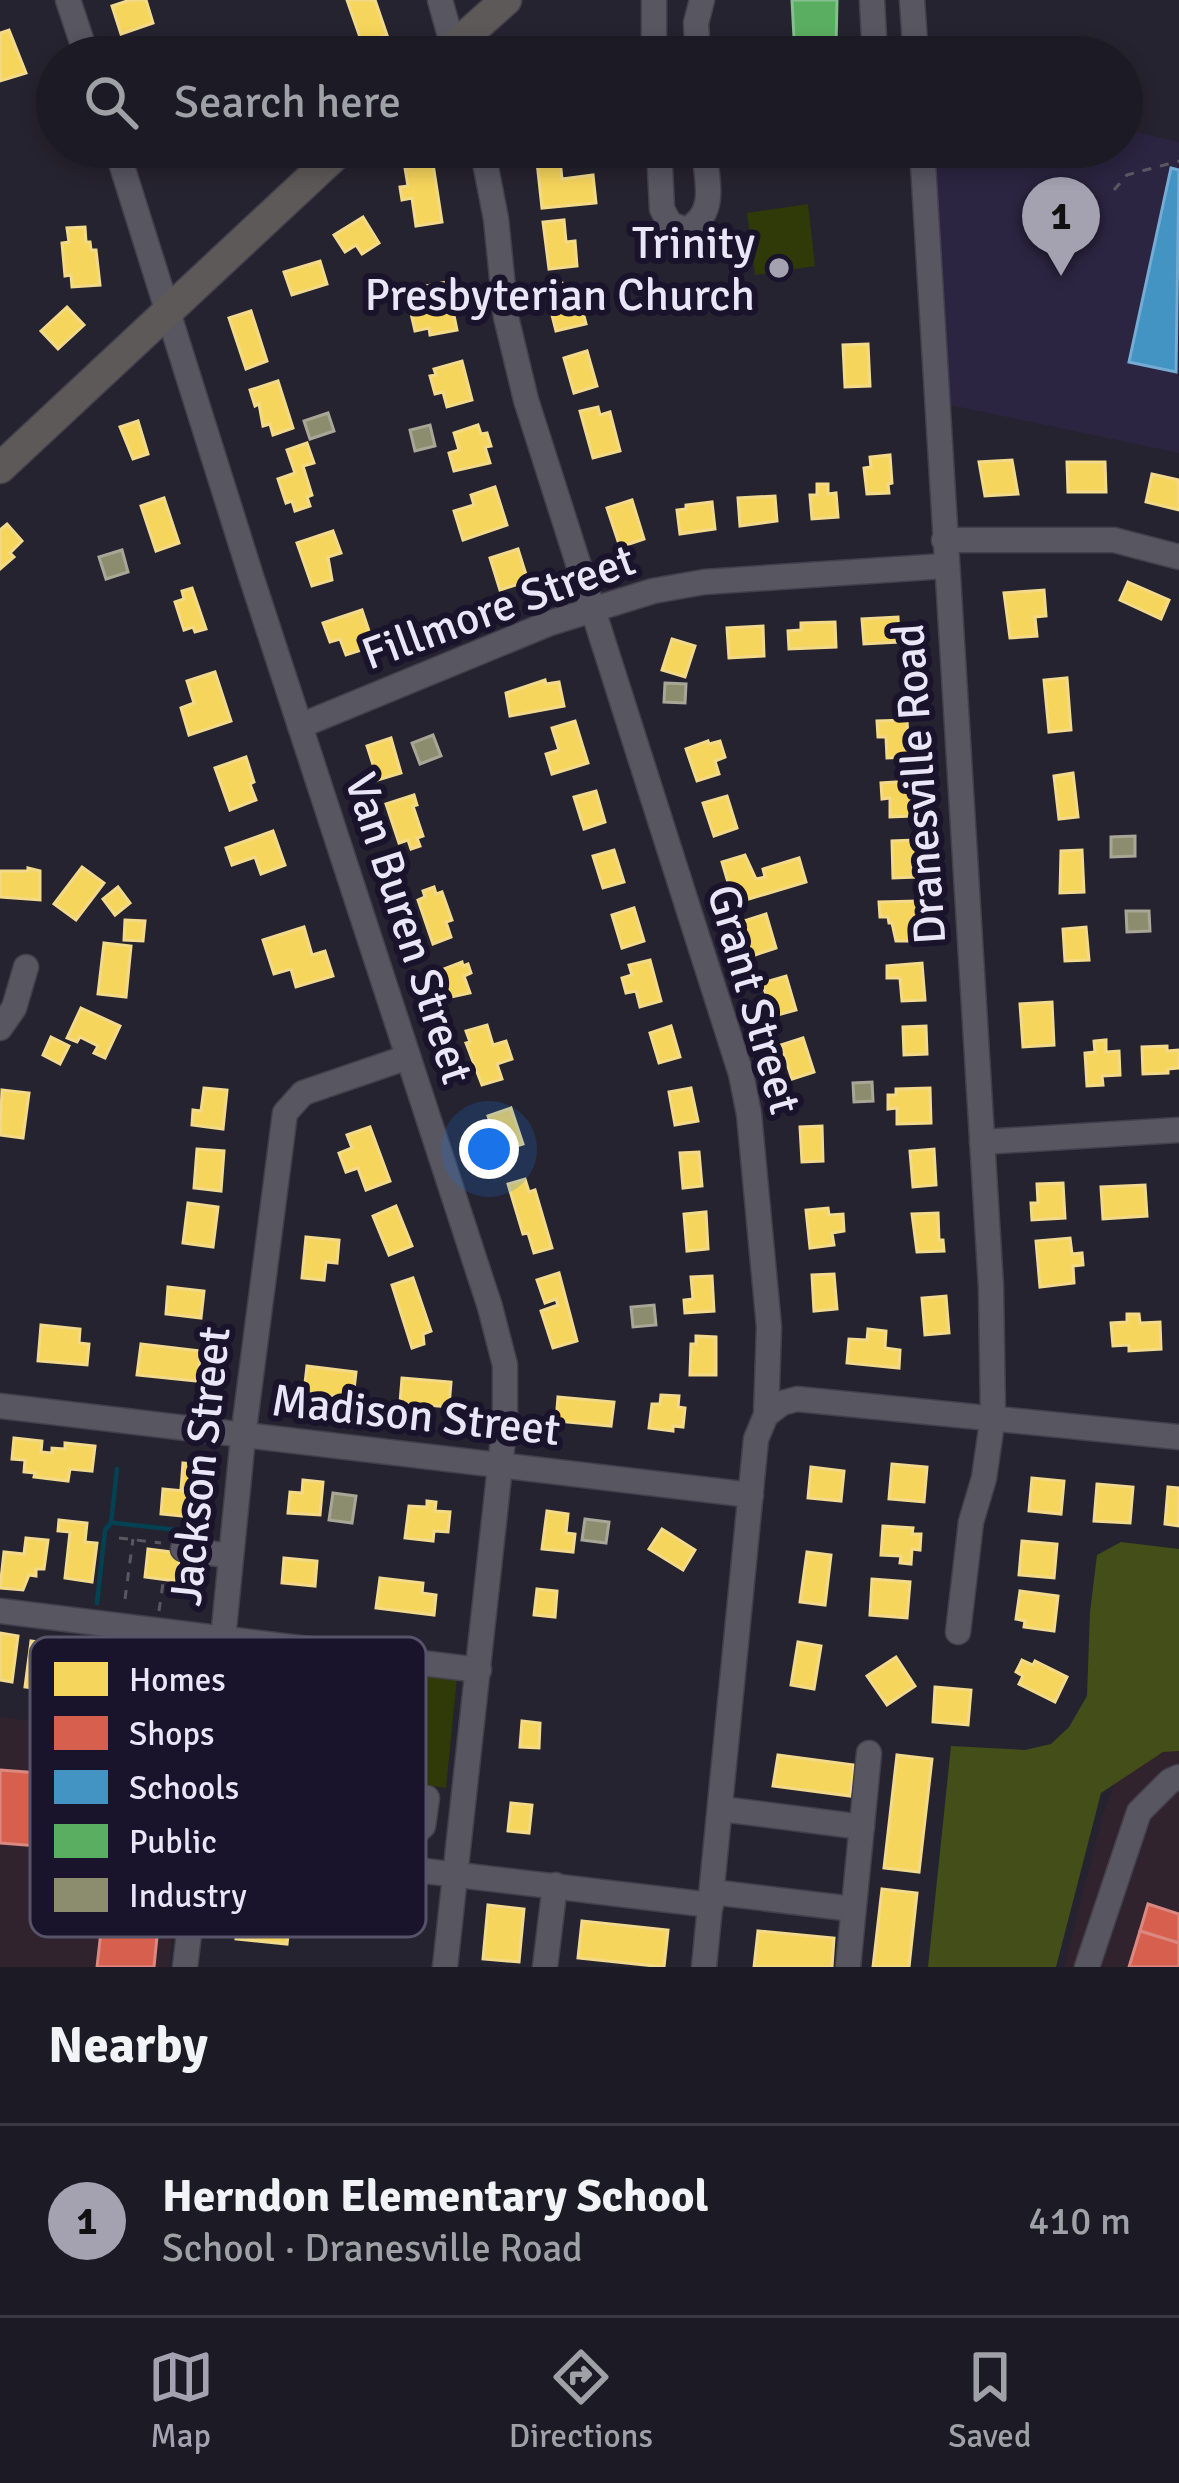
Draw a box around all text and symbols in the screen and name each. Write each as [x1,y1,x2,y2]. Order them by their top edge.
search box [36,36,1143,168]
icon: search [78,69,144,135]
text: Search here [174,75,401,130]
pin: 1 [1022,177,1100,276]
place label: Trinity Presbyterian Church [365,216,755,323]
marker: Trinity Presbyterian Church [766,255,792,281]
street label: Fillmore Street [355,533,642,682]
street label: Dranesville Road [881,622,958,946]
street label: Van Buren Street [332,766,485,1091]
street label: Grant Street [695,879,812,1120]
your location [459,1119,519,1179]
street label: Jackson Street [158,1324,242,1608]
street label: Madison Street [269,1373,563,1458]
legend [30,1637,426,1937]
text: Homes [129,1660,226,1701]
text: Shops [129,1714,214,1755]
text: Schools [129,1768,239,1809]
text: Public [129,1822,217,1863]
text: Industry [129,1876,247,1917]
text: Nearby [48,2014,208,2077]
text: Herndon Elementary School [162,2169,709,2224]
text: 1 [76,2197,98,2245]
text: 410 m [1028,2197,1131,2245]
text: School · Dranesville Road [162,2224,583,2272]
tab: Map [148,2344,214,2457]
tab: Directions [509,2344,653,2457]
tab: Saved [948,2344,1031,2457]

